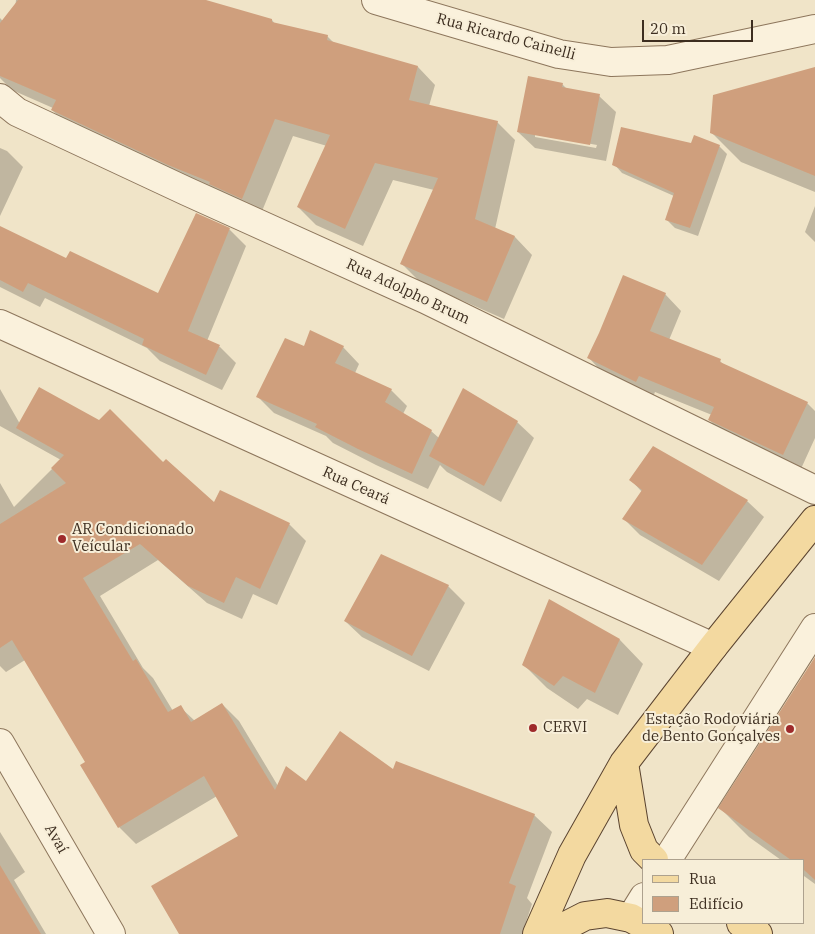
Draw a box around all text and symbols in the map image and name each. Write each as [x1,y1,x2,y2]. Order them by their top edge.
street label: Rua Ricardo Cainelli [435,10,577,64]
scale bar [645,10,756,42]
text: 20 m [650,19,686,38]
street label: Rua Adolpho Brum [343,255,473,329]
street label: Rua Ceará [320,463,392,509]
place label: AR Condicionado Veícular [72,521,194,556]
marker: AR Condicionado Veícular [56,533,68,545]
place label: Estação Rodoviária de Bento Gonçalves [642,711,780,746]
place label: CERVI [543,719,587,737]
marker: CERVI [527,722,539,734]
marker: Estação Rodoviária de Bento Gonçalves [784,723,796,735]
street label: Avaí [41,821,71,857]
legend [642,859,805,924]
text: Rua [689,869,716,888]
text: Edifício [689,894,743,913]

